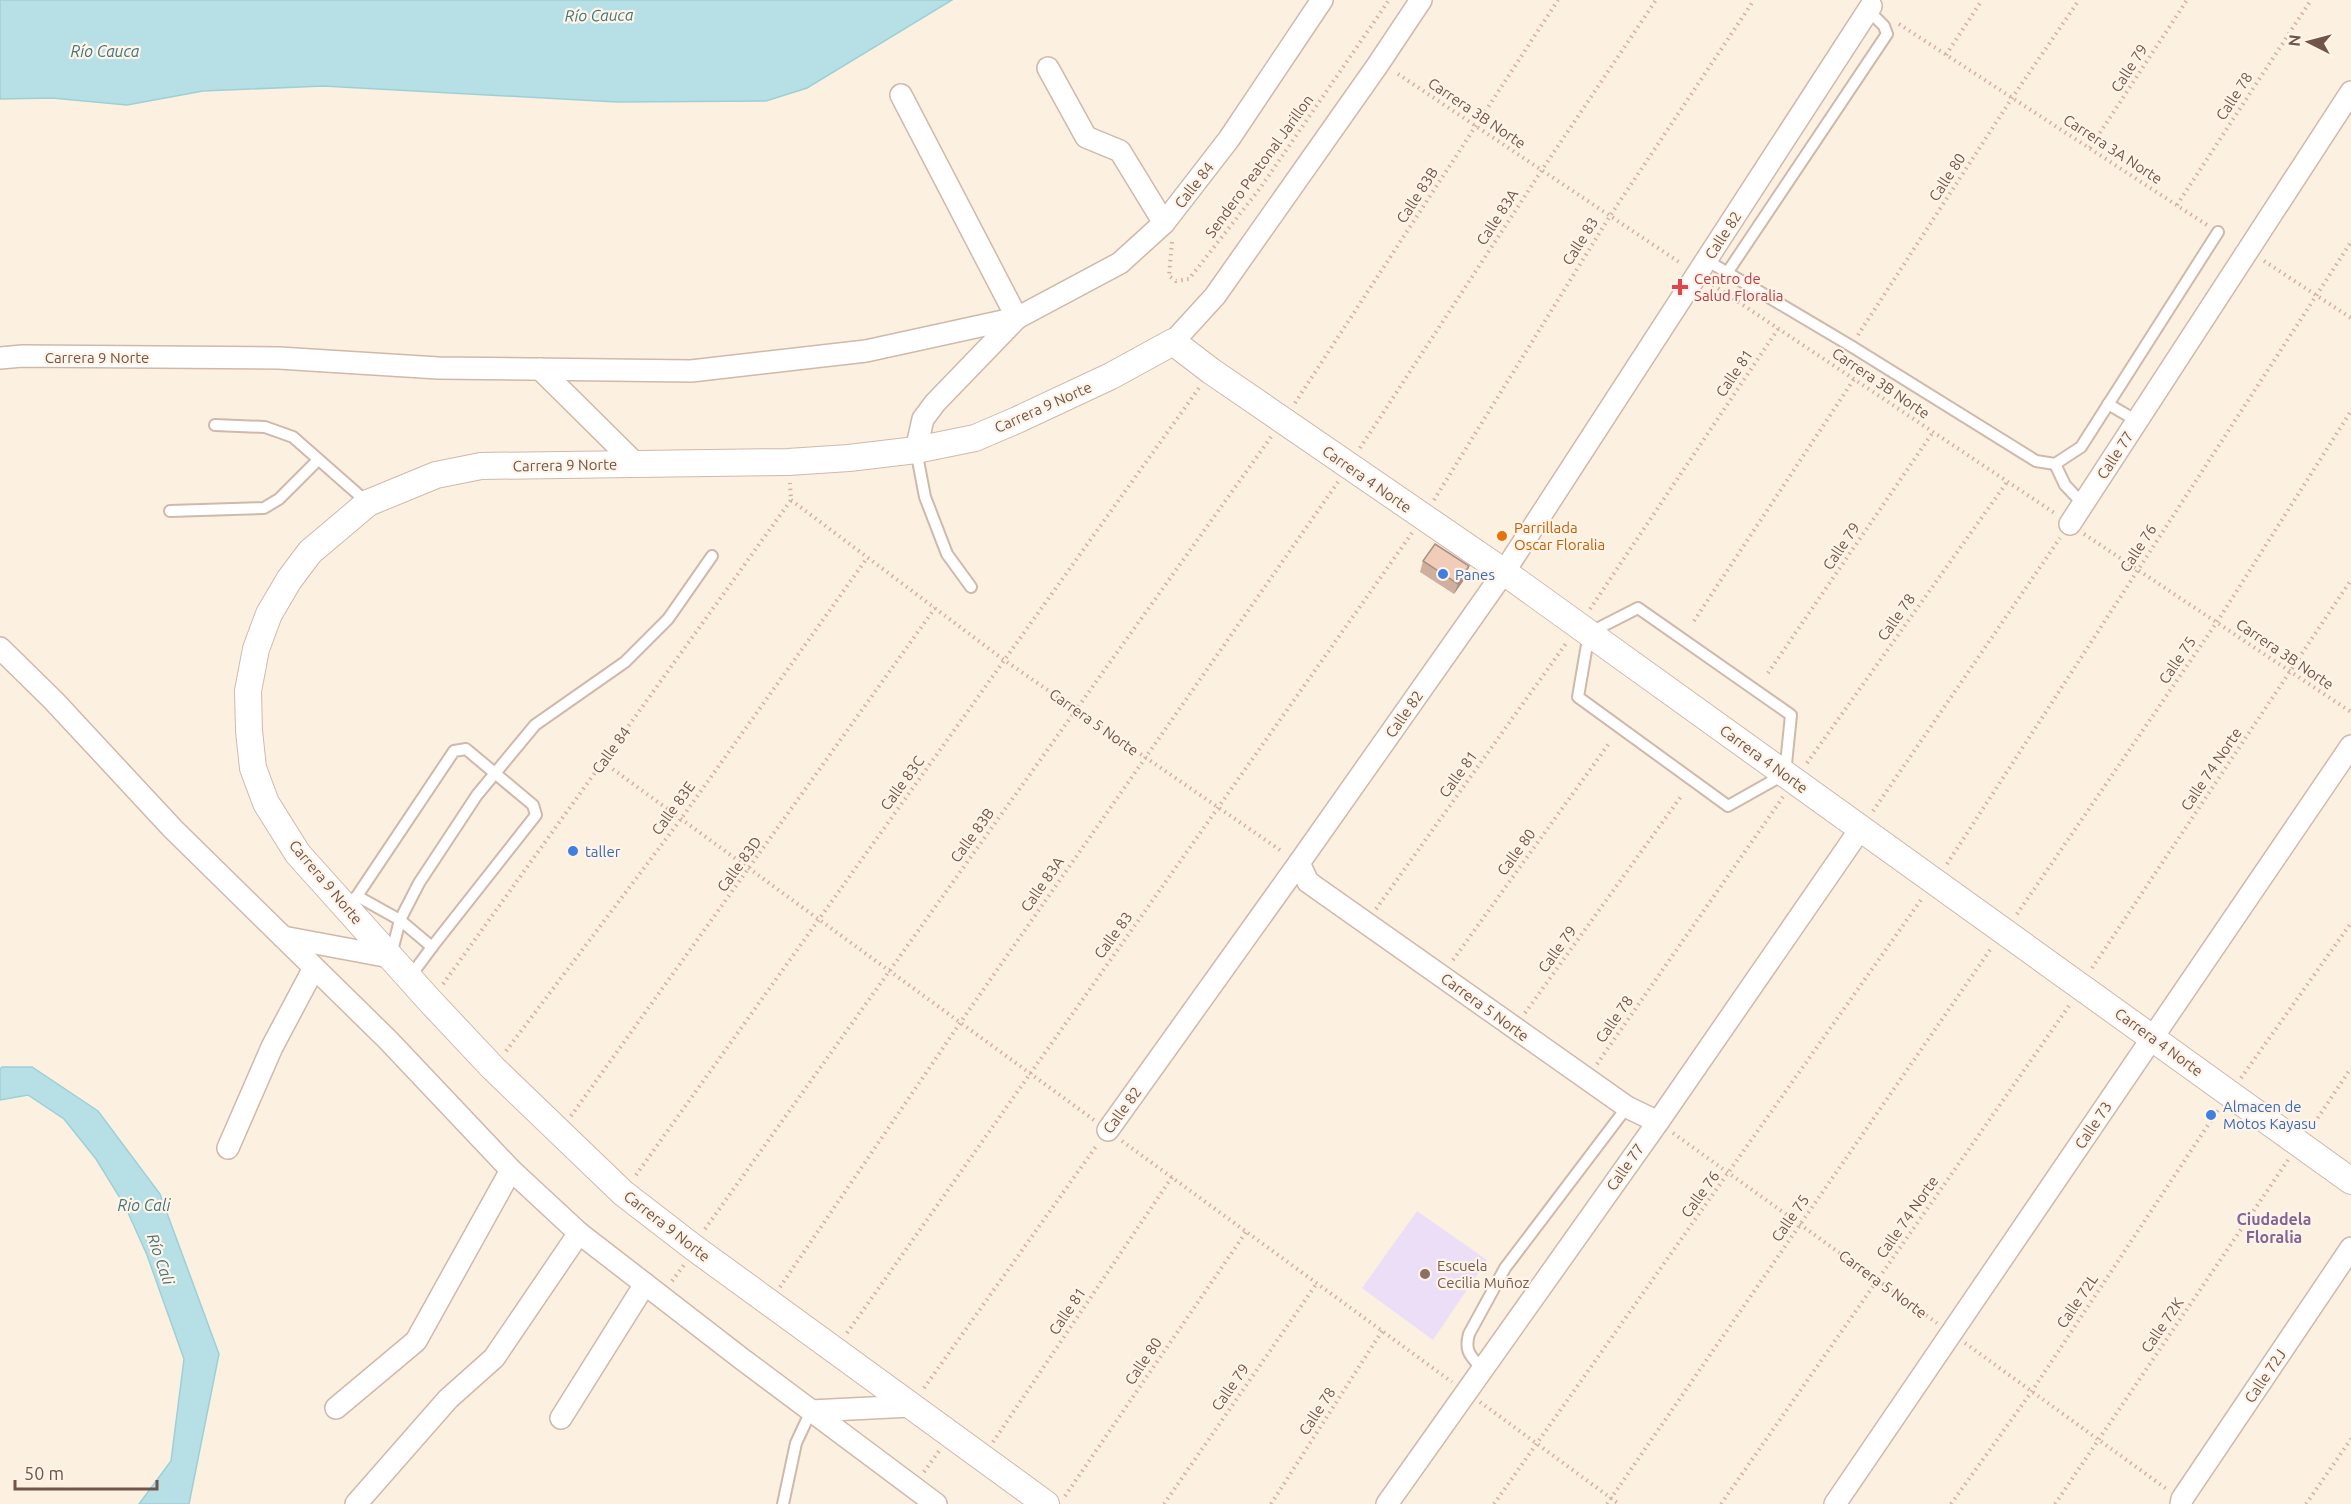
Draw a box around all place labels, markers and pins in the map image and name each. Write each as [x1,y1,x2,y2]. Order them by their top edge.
place label: Centro de Salud Floralia [1694,270,1784,304]
marker: Centro de Salud Floralia [1671,278,1689,296]
place label: Parrillada Oscar Floralia [1514,519,1605,553]
marker: Parrillada Oscar Floralia [1495,529,1509,543]
place label: Panes [1455,566,1495,583]
marker: Panes [1436,567,1450,581]
place label: taller [585,843,621,860]
marker: taller [566,844,580,858]
place label: Almacen de Motos Kayasu [2223,1098,2316,1132]
marker: Almacen de Motos Kayasu [2204,1108,2218,1122]
place label: Escuela Cecilia Muñoz [1437,1257,1530,1291]
marker: Escuela Cecilia Muñoz [1418,1267,1432,1281]

